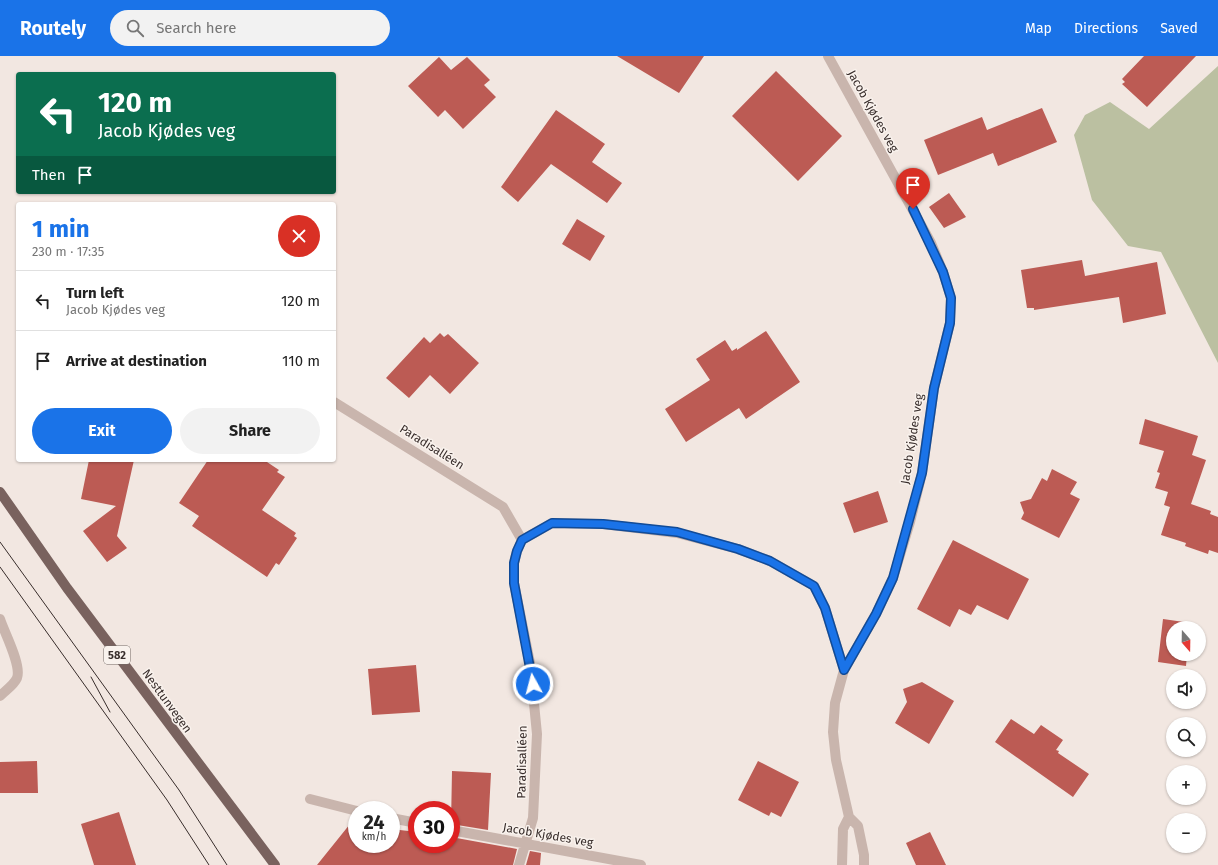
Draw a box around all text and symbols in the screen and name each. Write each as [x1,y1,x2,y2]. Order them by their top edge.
search box [110,10,390,46]
text: Routely [20,17,86,40]
icon: search [124,17,146,39]
text: Search here [156,19,236,37]
text: Map [1025,20,1052,37]
text: Directions [1074,20,1138,37]
text: Saved [1160,20,1198,37]
street label: Jacob Kjødes veg [845,68,902,155]
text: 120 m [98,86,172,119]
icon: left [32,88,84,140]
text: Jacob Kjødes veg [98,120,235,142]
icon: arrive [74,164,96,186]
text: Then [32,166,66,184]
pin [896,168,930,209]
icon: arrive [902,174,924,196]
text: 1 min [32,215,90,243]
button: close [278,215,320,257]
text: 230 m · 17:35 [32,244,104,259]
text: Turn left [66,284,124,302]
icon: left [32,290,54,312]
text: 120 m [281,292,320,310]
text: Jacob Kjødes veg [66,302,165,317]
icon: arrive [32,350,54,372]
text: Arrive at destination [66,352,207,370]
text: 110 m [282,352,320,370]
street label: Jacob Kjødes veg [898,392,926,485]
button: Exit [32,408,172,454]
button: Share [180,408,320,454]
street label: Paradisalléen [397,422,467,472]
north arrow [1166,621,1206,661]
map controls [1166,621,1206,853]
road number: 582 [104,646,130,664]
position arrow [512,663,554,705]
street label: Nesttunvegen [139,667,195,735]
button: sound [1166,669,1206,709]
button: search [1166,717,1206,757]
street label: Paradisalléen [514,725,530,799]
button: + [1166,765,1206,805]
speed limit sign: 30 [408,801,460,853]
text: 24 [363,810,385,834]
button: − [1166,813,1206,853]
street label: Jacob Kjødes veg [502,820,595,850]
text: km/h [362,831,386,843]

